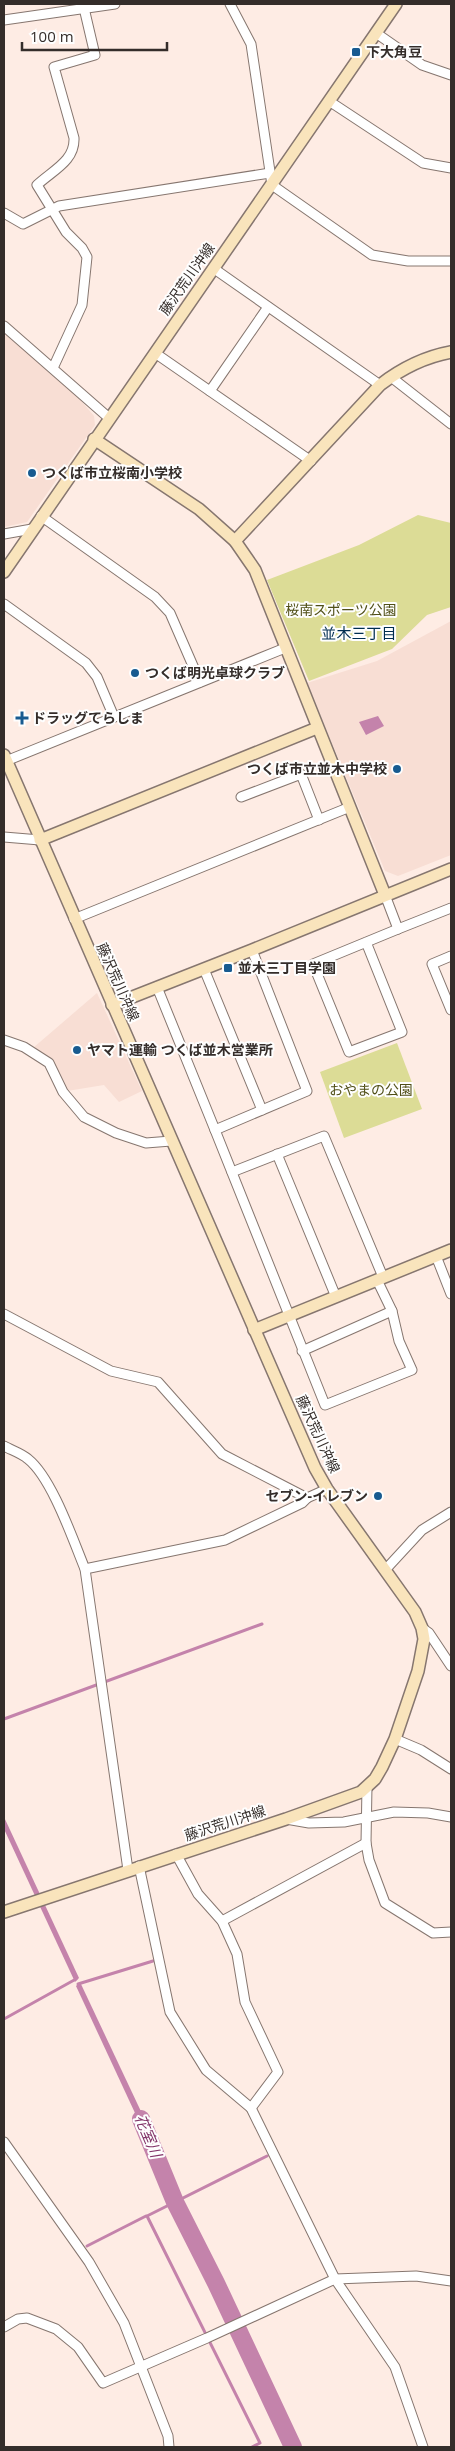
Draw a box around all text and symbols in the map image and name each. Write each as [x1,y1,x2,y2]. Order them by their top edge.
scale bar [22,20,168,52]
text: 100 m [30,26,74,46]
place label: 下大角豆 [366,42,422,61]
marker: 下大角豆 [350,46,362,58]
street label: 藤沢荒川沖線 [155,239,218,319]
place label: つくば市立桜南小学校 [42,463,182,482]
marker: つくば市立桜南小学校 [26,467,38,479]
park label: 桜南スポーツ公園 [285,600,397,619]
district label: 並木三丁目 [321,623,397,643]
place label: つくば明光卓球クラブ [145,663,285,682]
marker: つくば明光卓球クラブ [129,667,141,679]
place label: ドラッグてらしま [32,708,144,727]
marker: ドラッグてらしま [16,712,28,724]
place label: つくば市立並木中学校 [247,759,387,778]
marker: つくば市立並木中学校 [391,763,403,775]
street label: 藤沢荒川沖線 [93,940,144,1024]
place label: 並木三丁目学園 [238,958,336,977]
marker: 並木三丁目学園 [222,962,234,974]
place label: ヤマト運輸 つくば並木営業所 [87,1040,273,1059]
marker: ヤマト運輸 つくば並木営業所 [71,1044,83,1056]
park label: おやまの公園 [329,1080,413,1099]
street label: 藤沢荒川沖線 [292,1392,345,1476]
place label: セブン-イレブン [265,1486,368,1505]
marker: セブン-イレブン [372,1490,384,1502]
street label: 藤沢荒川沖線 [182,1801,268,1845]
water label: 花室川 [131,2111,168,2162]

